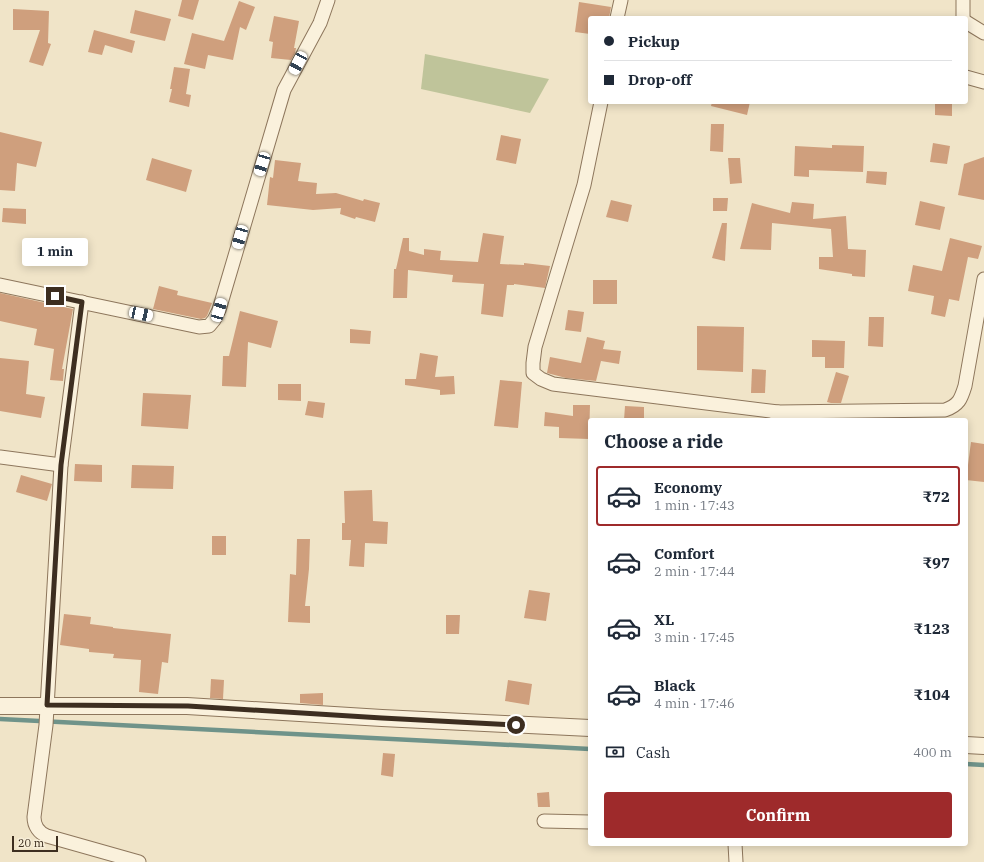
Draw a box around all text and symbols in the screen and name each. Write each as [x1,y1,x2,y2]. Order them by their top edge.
text: Pickup [628,32,680,51]
car [287,50,309,76]
text: Drop-off [628,70,692,89]
car [253,151,271,177]
car [231,224,249,250]
callout: 1 min [22,238,88,266]
text: 1 min [37,243,73,260]
route end [46,287,64,305]
car [210,297,228,323]
car [128,306,154,322]
text: Choose a ride [604,430,723,453]
icon: car [606,478,642,514]
text: Economy [654,478,722,497]
text: ₹72 [922,487,950,506]
text: 1 min · 17:43 [654,497,735,514]
icon: car [606,544,642,580]
text: Comfort [654,544,714,563]
text: ₹97 [922,553,950,572]
text: 2 min · 17:44 [654,563,735,580]
icon: car [606,610,642,646]
text: XL [654,610,674,629]
text: ₹123 [913,619,950,638]
text: 3 min · 17:45 [654,629,735,646]
icon: car [606,676,642,712]
text: Black [654,676,695,695]
text: ₹104 [913,685,950,704]
text: 4 min · 17:46 [654,695,735,712]
route start [507,716,525,734]
icon: cash [604,741,626,763]
text: Cash [636,743,670,762]
text: 400 m [913,744,952,761]
button: Confirm [604,792,952,838]
scale bar [12,834,58,853]
text: 20 m [18,836,44,850]

